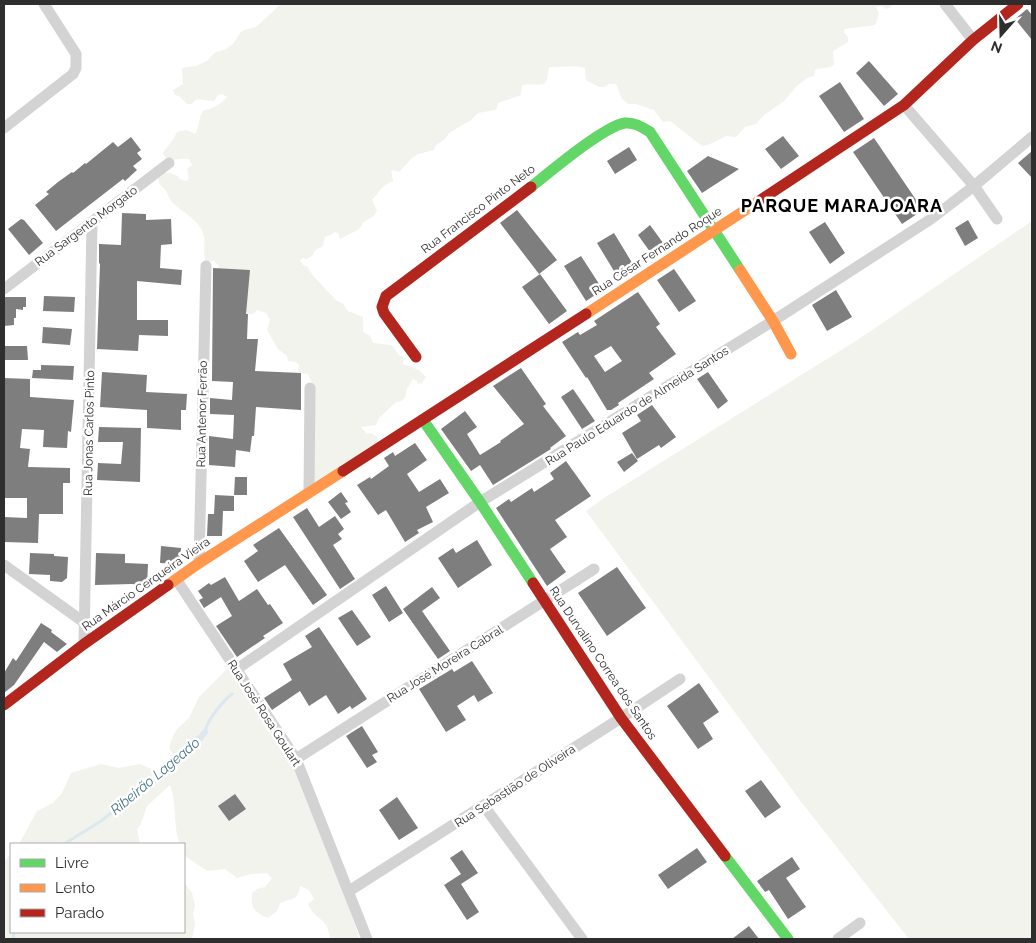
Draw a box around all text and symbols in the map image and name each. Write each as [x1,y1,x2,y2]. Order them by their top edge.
north arrow [976,10,1026,60]
text: N [989,38,1004,57]
street label: Rua Francisco Pinto Neto [418,162,538,256]
street label: Rua Sargento Morgato [32,183,140,269]
district label: PARQUE MARAJOARA [741,195,943,216]
street label: Rua César Fernando Roque [590,204,724,298]
street label: Rua Paulo Eduardo de Almeida Santos [543,344,731,468]
street label: Rua Antenor Ferrão [194,360,210,468]
street label: Rua Jonas Carlos Pinto [81,370,97,496]
street label: Rua Márcio Cerqueira Vieira [79,534,213,634]
street label: Rua Durvalino Correa dos Santos [546,584,660,742]
street label: Rua José Moreira Cabral [384,622,506,705]
street label: Rua José Rosa Goulart [224,657,304,769]
water label: Ribeirão Lageado [107,734,203,818]
street label: Rua Sebastião de Oliveira [452,742,578,830]
legend [10,843,185,933]
text: Livre [55,854,89,872]
text: Lento [55,879,95,897]
text: Parado [55,904,104,922]

